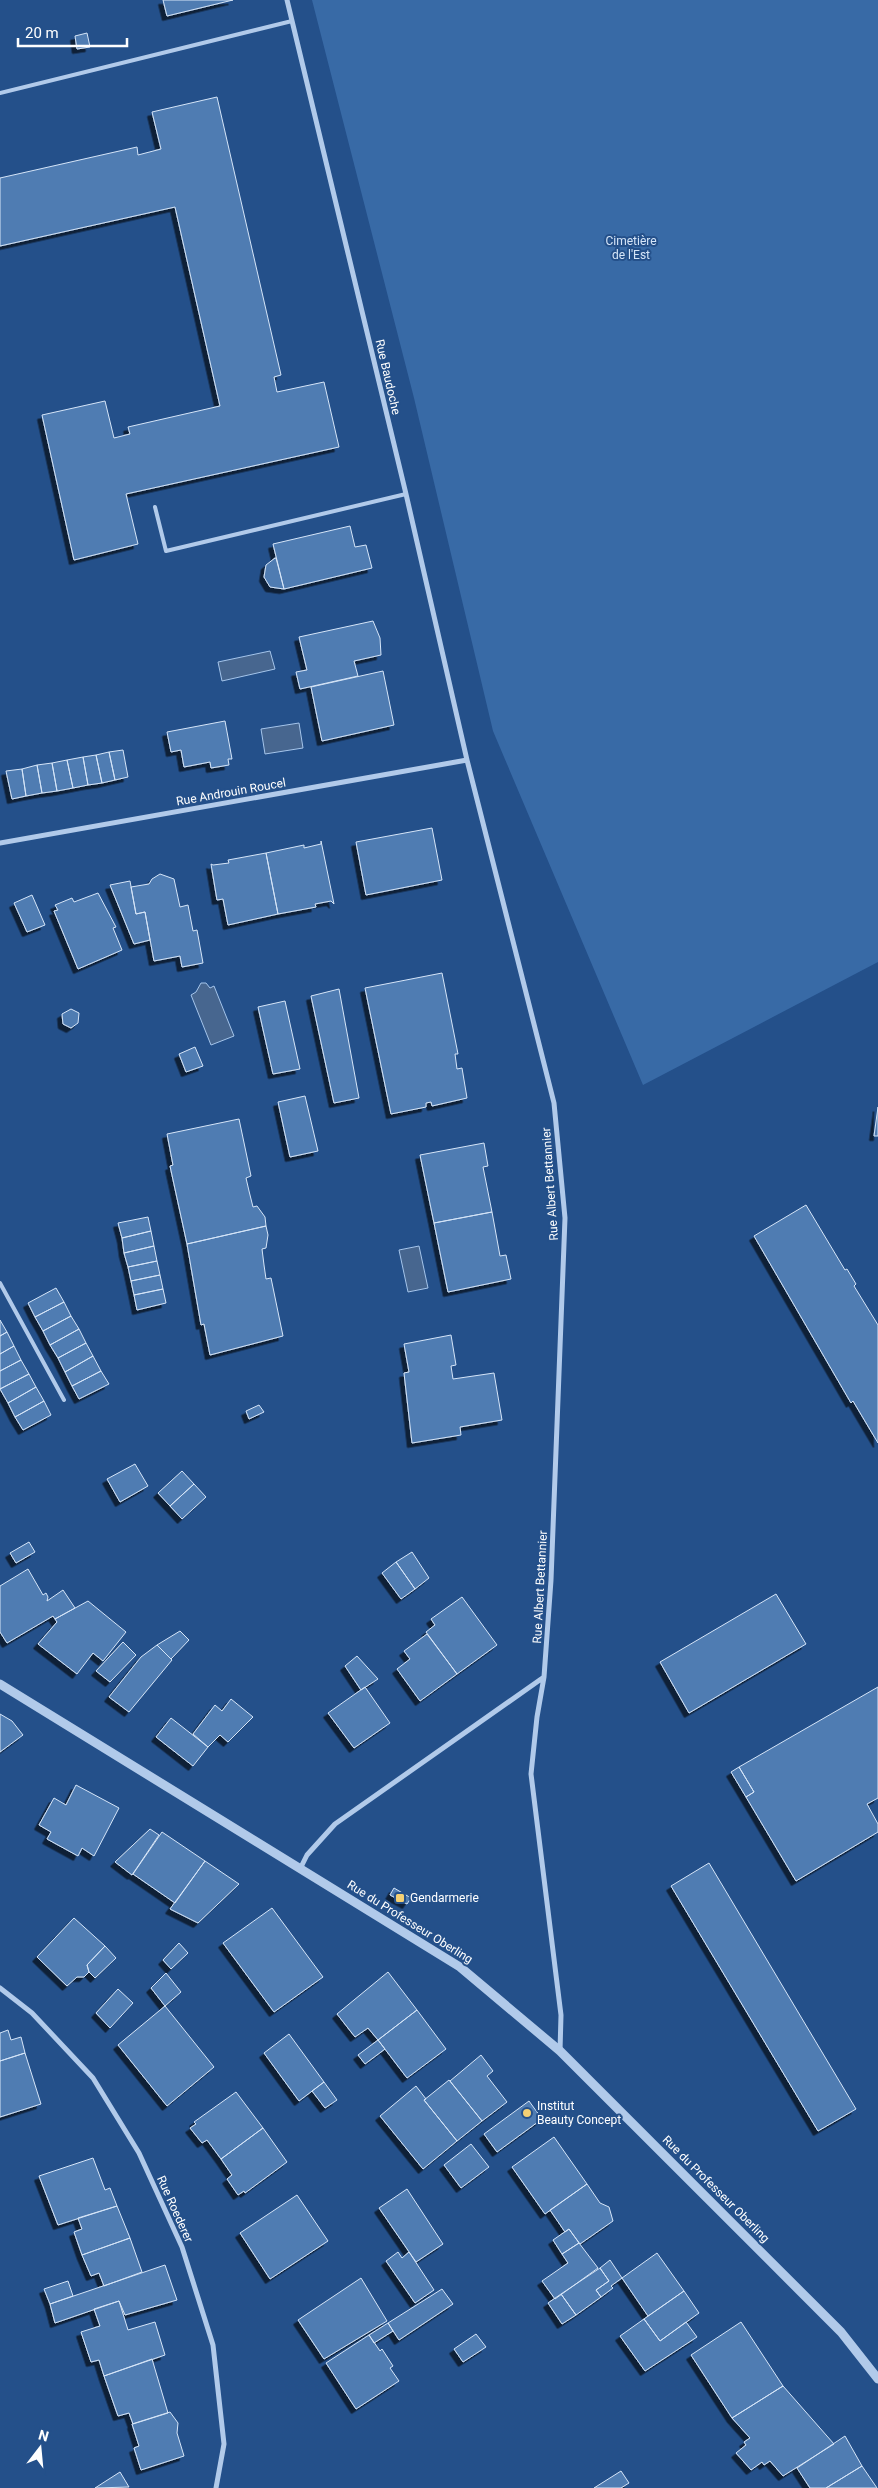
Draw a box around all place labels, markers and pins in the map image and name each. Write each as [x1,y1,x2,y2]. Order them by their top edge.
place label: Gendarmerie [410,1891,479,1905]
marker: Gendarmerie [394,1892,406,1904]
place label: Institut Beauty Concept [537,2099,621,2127]
marker: Institut Beauty Concept [521,2107,533,2119]

